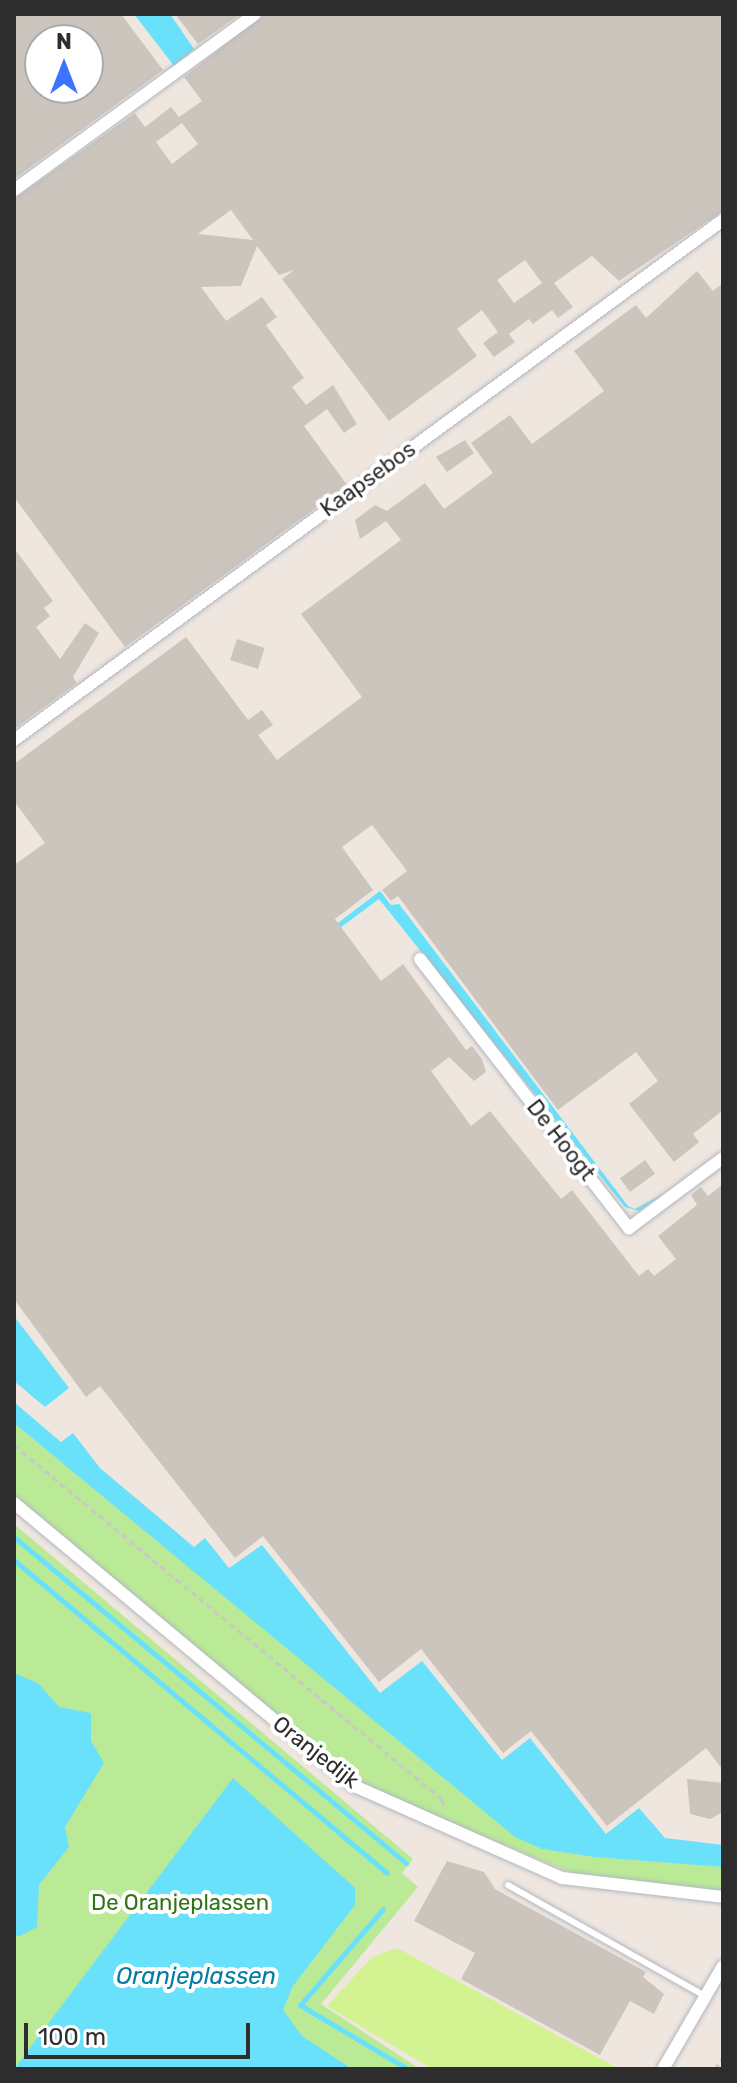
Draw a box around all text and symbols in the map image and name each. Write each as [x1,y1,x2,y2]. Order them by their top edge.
north arrow [24,24,104,104]
text: N [56,28,72,55]
street label: Kaapsebos [315,436,421,522]
street label: De Hoogt [521,1094,601,1186]
street label: Oranjedijk [268,1710,364,1794]
park label: De Oranjeplassen [91,1890,269,1916]
water label: Oranjeplassen [116,1963,276,1991]
scale bar [28,2007,254,2057]
text: 100 m [38,2023,106,2051]

